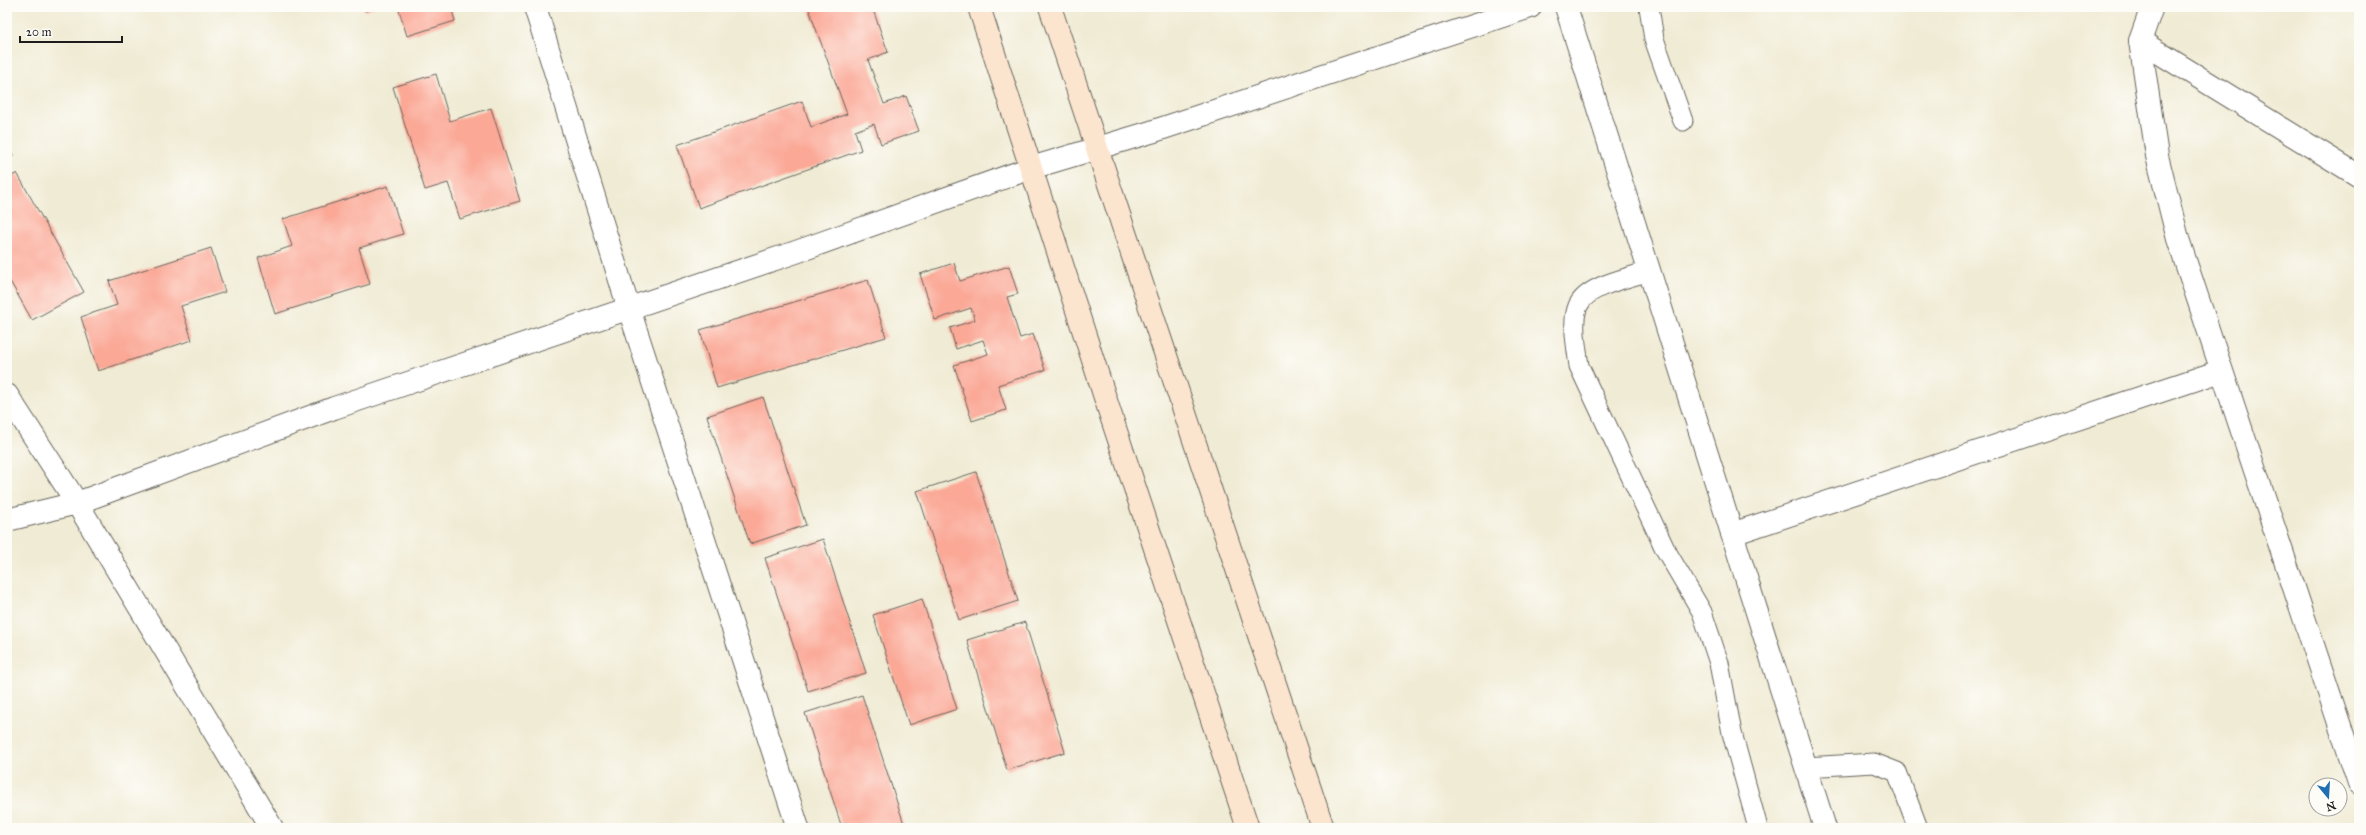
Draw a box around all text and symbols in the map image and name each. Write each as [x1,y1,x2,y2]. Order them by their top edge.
scale bar [20,18,122,44]
text: 20 m [26,25,52,39]
north arrow [2308,777,2348,817]
text: N [2324,798,2337,814]

